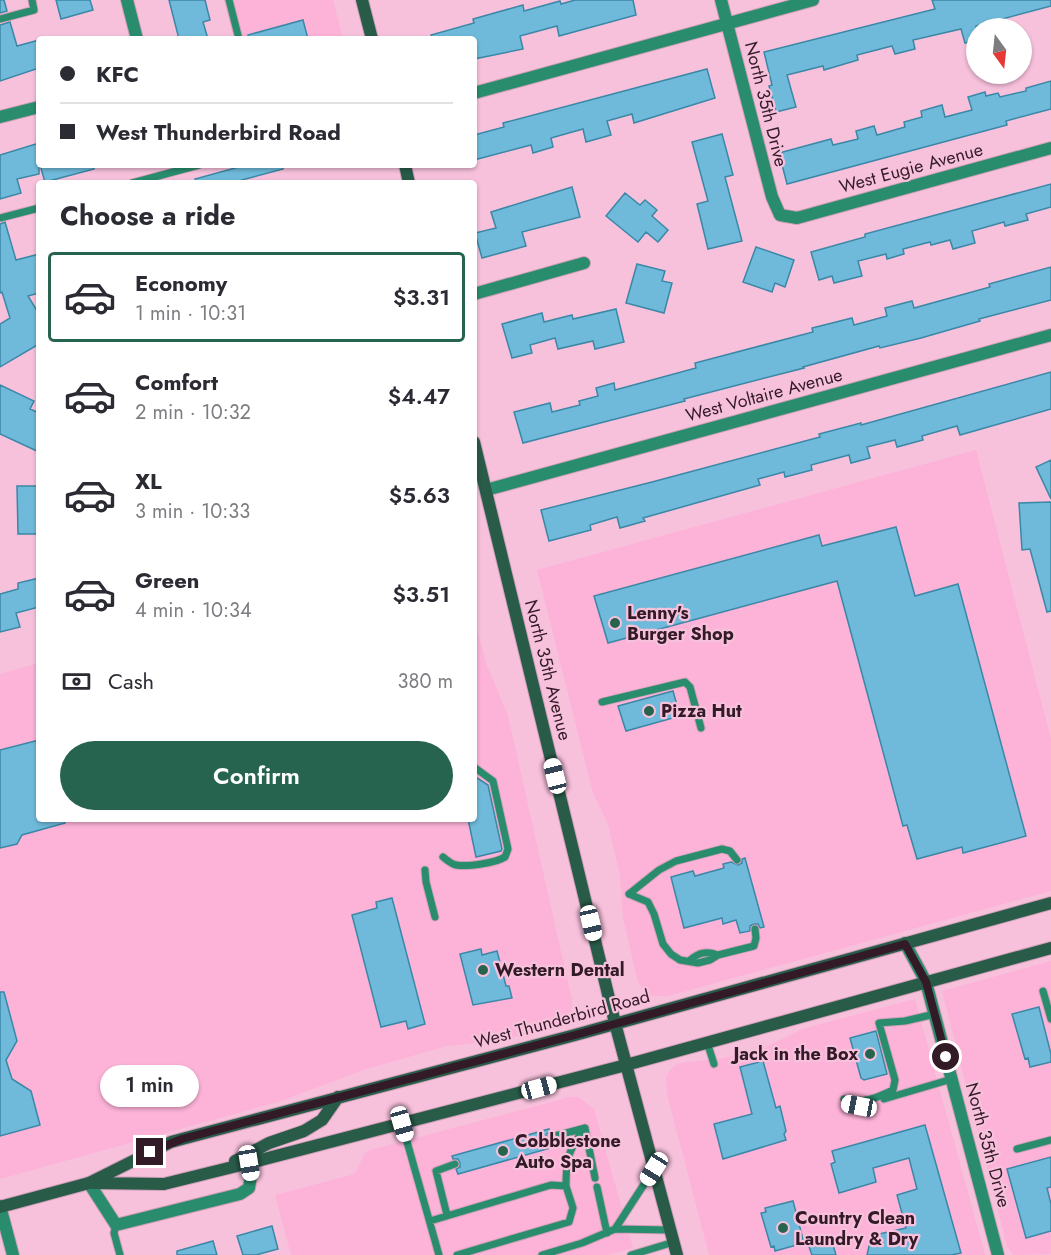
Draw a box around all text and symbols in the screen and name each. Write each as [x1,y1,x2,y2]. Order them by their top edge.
north arrow [966,18,1032,84]
map controls [966,18,1032,84]
street label: North 35th Drive [738,39,794,169]
text: KFC [96,58,139,90]
text: West Thunderbird Road [96,116,341,148]
street label: West Eugie Avenue [836,136,986,200]
text: Choose a ride [60,196,235,235]
text: Economy [135,267,227,299]
icon: car [63,270,117,324]
text: $3.31 [393,281,450,313]
text: 1 min · 10:31 [135,299,246,328]
street label: West Voltaire Avenue [683,362,845,428]
text: Comfort [135,366,218,398]
icon: car [63,369,117,423]
text: $4.47 [388,380,450,412]
text: 2 min · 10:32 [135,398,251,427]
text: XL [135,465,162,497]
icon: car [63,468,117,522]
text: $5.63 [389,479,450,511]
text: 3 min · 10:33 [135,497,250,526]
text: Green [135,564,199,596]
icon: car [63,567,117,621]
text: $3.51 [392,578,450,610]
text: 4 min · 10:34 [135,596,252,625]
street label: North 35th Avenue [518,597,578,743]
place label: Lenny's Burger Shop [627,600,734,647]
marker: Lenny's Burger Shop [608,616,622,630]
icon: cash [60,665,93,698]
text: Cash [108,665,154,697]
text: 380 m [398,667,453,696]
place label: Pizza Hut [661,698,742,724]
marker: Pizza Hut [642,704,656,718]
button: Confirm [60,741,453,810]
car [542,756,568,796]
car [578,903,604,943]
place label: Western Dental [495,957,625,983]
marker: Western Dental [476,963,490,977]
street label: West Thunderbird Road [471,983,653,1055]
place label: Jack in the Box [730,1041,858,1067]
route start [932,1043,959,1070]
marker: Jack in the Box [863,1047,877,1061]
callout: 1 min [100,1065,200,1107]
text: 1 min [125,1071,174,1100]
car [519,1075,559,1101]
street label: North 35th Drive [959,1080,1017,1210]
car [840,1094,878,1118]
car [388,1104,416,1144]
place label: Cobblestone Auto Spa [514,1128,621,1175]
route end [136,1138,163,1165]
car [237,1144,261,1182]
marker: Cobblestone Auto Spa [496,1144,510,1158]
car [637,1149,671,1189]
place label: Country Clean Laundry & Dry [795,1205,919,1252]
marker: Country Clean Laundry & Dry [776,1221,790,1235]

